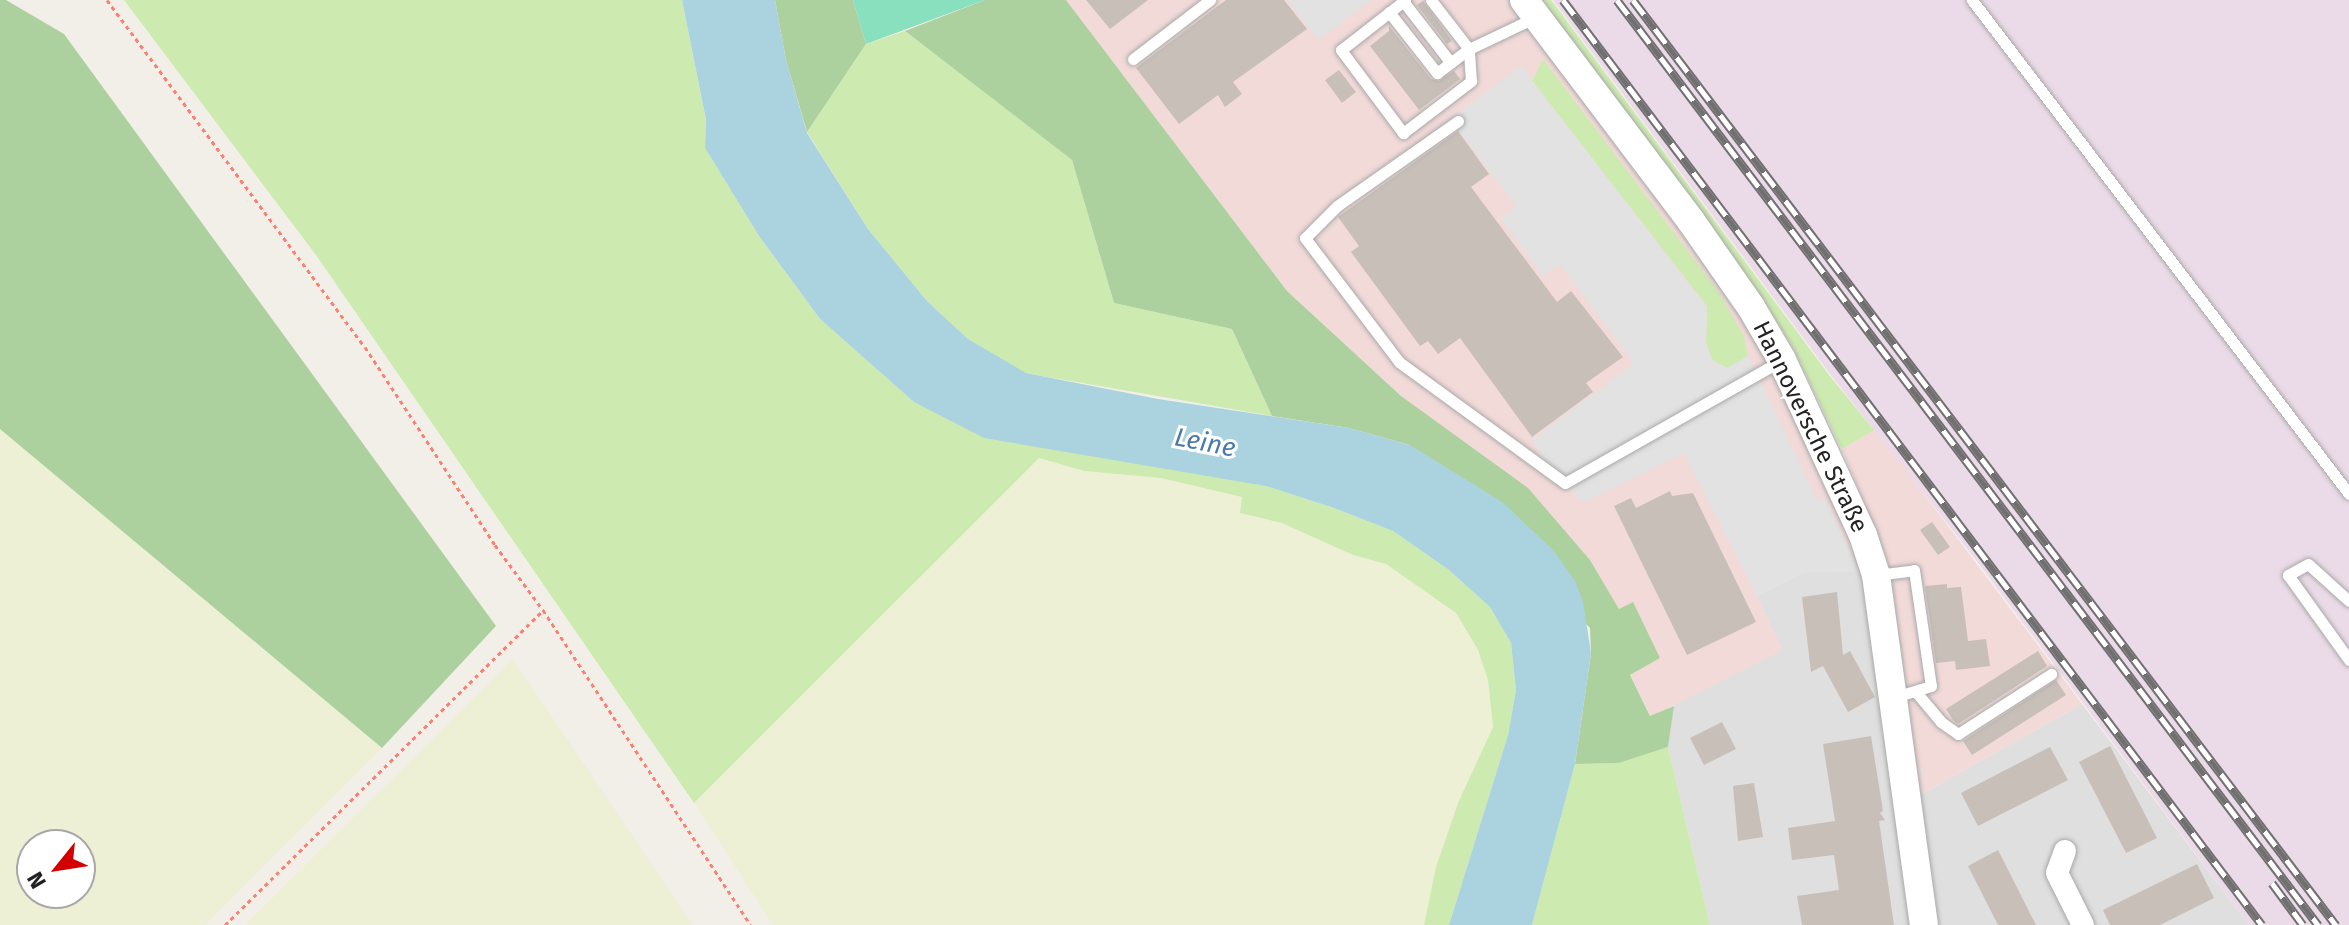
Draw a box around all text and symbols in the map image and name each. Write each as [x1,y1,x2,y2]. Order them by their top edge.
street label: Hannoversche Straße [1746,316,1874,538]
water label: Leine [1172,422,1238,464]
north arrow [16,829,96,909]
text: N [21,867,52,893]

